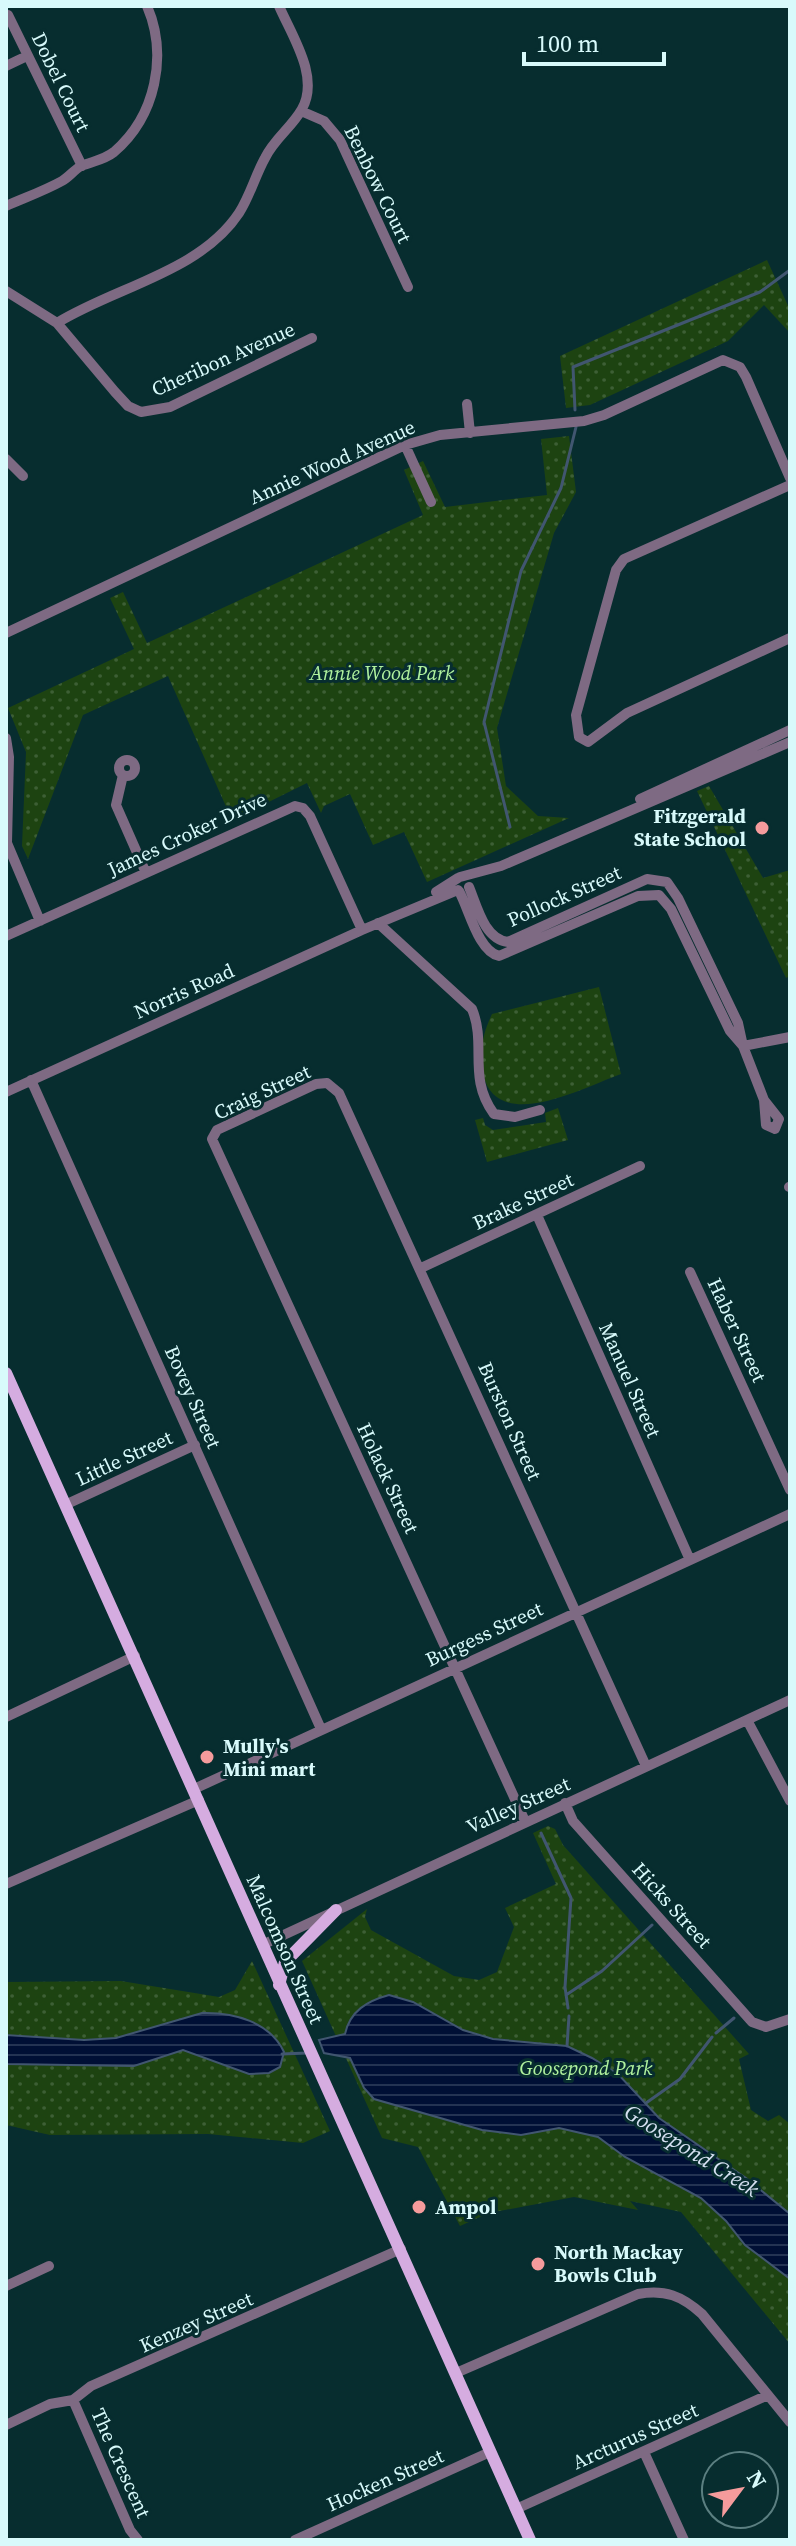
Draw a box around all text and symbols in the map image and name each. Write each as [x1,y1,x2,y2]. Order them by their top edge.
scale bar [524,16,664,66]
text: 100 m [536,27,599,60]
street label: Dobel Court [25,28,97,137]
street label: Benbow Court [337,120,419,248]
street label: Cheribon Avenue [147,315,299,403]
street label: Annie Wood Avenue [244,413,420,511]
park label: Annie Wood Park [309,659,455,687]
street label: James Croker Drive [102,785,271,884]
place label: Fitzgerald State School [634,802,746,853]
marker: Fitzgerald State School [753,819,771,837]
street label: Pollock Street [503,858,626,934]
street label: Norris Road [129,956,239,1026]
street label: Craig Street [209,1057,315,1127]
street label: Brake Street [468,1165,578,1237]
street label: Haber Street [701,1273,774,1387]
street label: Manuel Street [592,1318,668,1443]
street label: Bovey Street [158,1341,228,1453]
street label: Burston Street [471,1357,549,1485]
street label: Holack Street [350,1418,426,1538]
street label: Little Street [71,1423,177,1493]
street label: Burgess Street [421,1594,548,1673]
place label: Mully's Mini mart [223,1732,316,1783]
marker: Mully's Mini mart [198,1748,216,1766]
street label: Valley Street [462,1770,575,1840]
street label: Hicks Street [626,1856,719,1955]
street label: Malcomson Street [240,1870,331,2029]
park label: Goosepond Park [519,2054,653,2082]
water label: Goosepond Creek [619,2097,766,2204]
place label: Ampol [435,2193,496,2221]
marker: Ampol [410,2198,428,2216]
place label: North Mackay Bowls Club [554,2238,683,2289]
marker: North Mackay Bowls Club [529,2255,547,2273]
street label: Kenzey Street [135,2284,257,2359]
street label: Arcturus Street [568,2396,703,2476]
street label: The Crescent [84,2404,158,2523]
street label: Hocken Street [322,2442,448,2518]
north arrow [700,2450,780,2530]
text: N [740,2465,774,2494]

